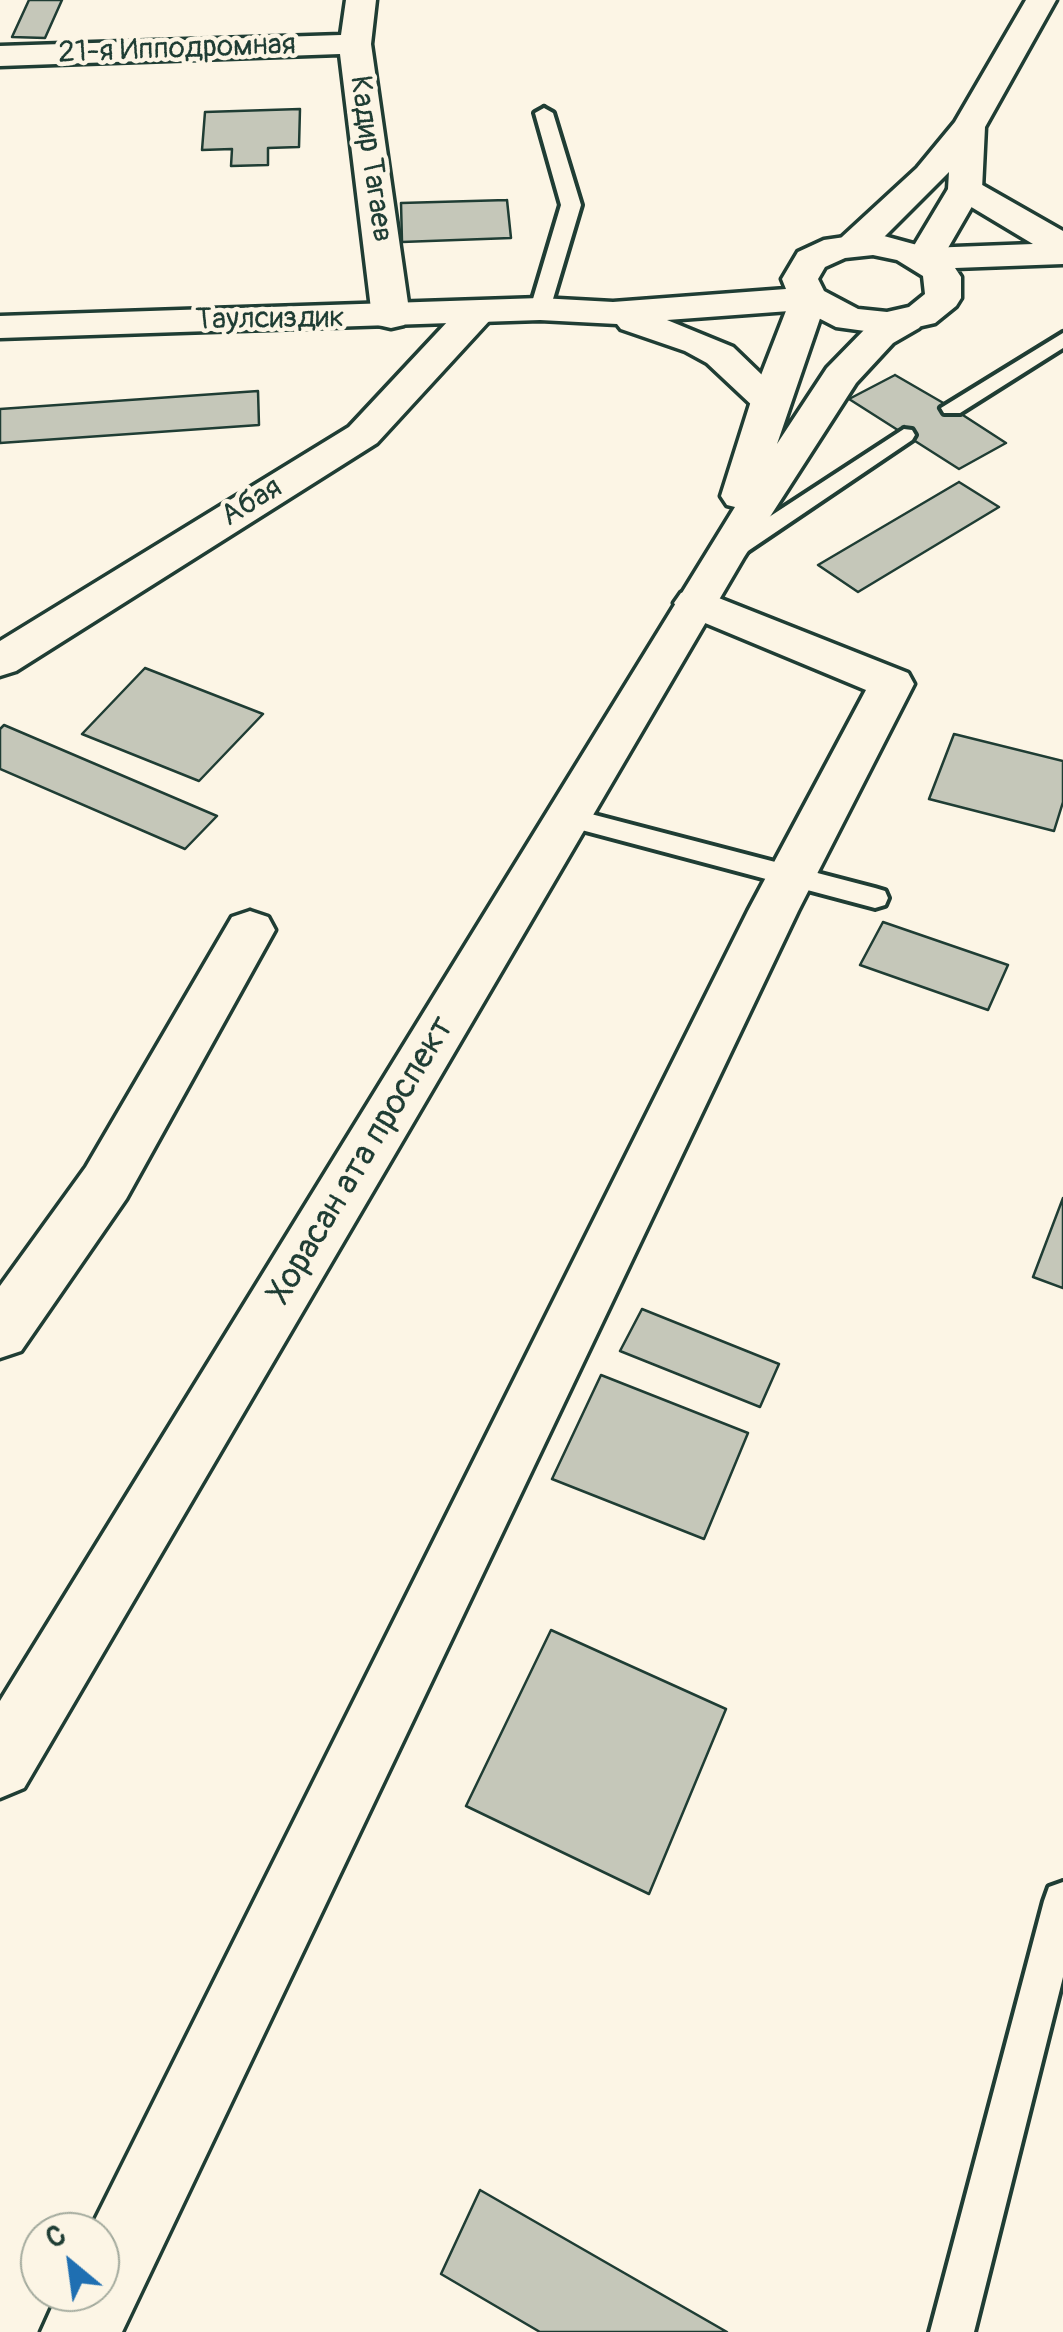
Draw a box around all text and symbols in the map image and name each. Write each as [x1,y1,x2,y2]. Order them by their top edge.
street label: 21-я Ипподромная [58,28,296,72]
street label: Кадир Тагаев [341,74,399,244]
street label: Таулсиздик [195,301,345,339]
street label: Абая [215,471,289,535]
street label: Хорасан ата проспект [259,1009,465,1313]
north arrow [20,2212,120,2312]
text: С [40,2218,72,2257]

